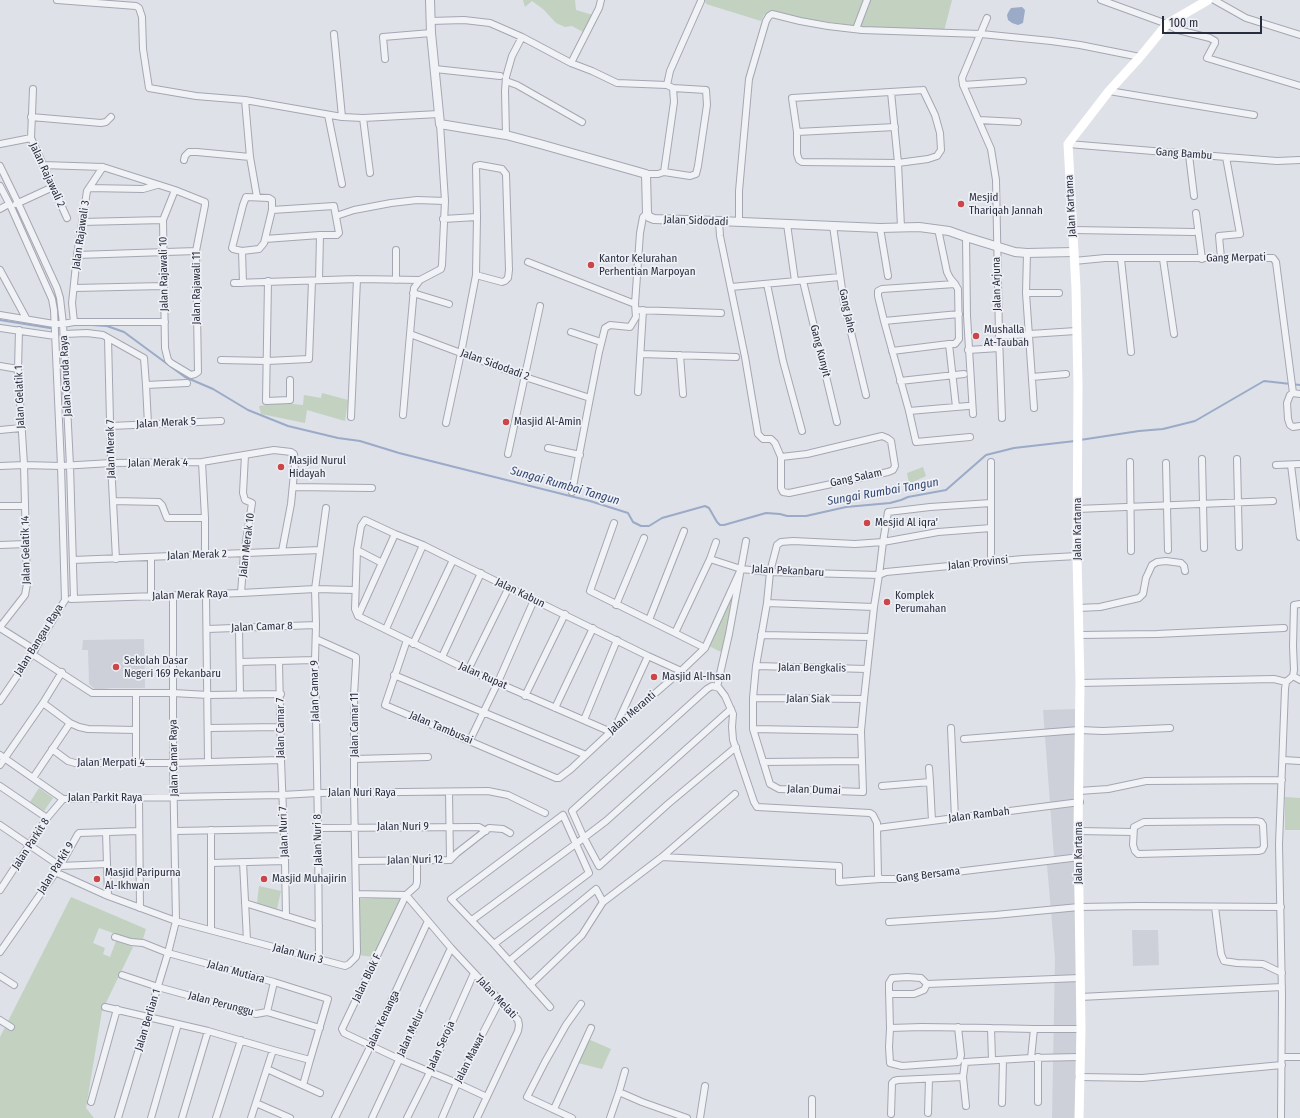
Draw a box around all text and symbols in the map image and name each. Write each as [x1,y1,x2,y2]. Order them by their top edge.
scale bar [1164,8,1264,34]
text: 100 m [1169,16,1198,30]
street label: Jalan Rajawali 2 [26,141,68,209]
street label: Gang Bambu [1155,145,1213,163]
street label: Jalan Kartama [1063,174,1079,238]
place label: Mesjid Thariqah Jannah [969,191,1043,217]
marker: Mesjid Thariqah Jannah [956,199,966,209]
street label: Jalan Rajawali 3 [70,200,92,270]
street label: Jalan Sidodadi [663,213,729,229]
street label: Jalan Rajawali 10 [157,236,171,312]
street label: Jalan Rajawali 11 [190,251,204,325]
street label: Gang Merpati [1206,251,1266,265]
place label: Kantor Kelurahan Perhentian Marpoyan [599,252,695,278]
street label: Jalan Arjuna [990,257,1004,311]
marker: Kantor Kelurahan Perhentian Marpoyan [586,260,596,270]
street label: Gang Jahe [836,288,858,334]
street label: Gang Kunyit [807,323,833,379]
place label: Mushalla At-Taubah [984,323,1029,349]
marker: Mushalla At-Taubah [971,331,981,341]
street label: Jalan Garuda Raya [57,335,75,417]
street label: Jalan Sidodadi 2 [459,346,531,384]
street label: Jalan Gelatik 1 [12,365,28,429]
street label: Jalan Merak 5 [136,415,196,431]
place label: Masjid Al-Amin [514,415,581,429]
marker: Masjid Al-Amin [501,417,511,427]
street label: Jalan Merak 7 [104,419,118,479]
place label: Masjid Nurul Hidayah [289,454,346,480]
street label: Jalan Merak 4 [128,456,188,470]
marker: Masjid Nurul Hidayah [276,462,286,472]
water label: Sungai Rumbai Tangun [509,464,621,508]
street label: Gang Salam [829,466,883,490]
water label: Sungai Rumbai Tangun [826,475,940,509]
street label: Jalan Kartama [1071,498,1085,560]
street label: Jalan Merak 10 [237,512,257,578]
street label: Jalan Gelatik 14 [19,516,33,584]
place label: Mesjid Al iqra' [875,516,938,530]
marker: Mesjid Al iqra' [862,518,872,528]
street label: Jalan Merak 2 [167,547,227,563]
street label: Jalan Provinsi [947,553,1009,573]
street label: Jalan Pekanbaru [751,563,825,579]
street label: Jalan Kabun [493,575,547,611]
street label: Jalan Merak Raya [152,587,228,603]
place label: Komplek Perumahan [895,589,946,615]
marker: Komplek Perumahan [882,597,892,607]
street label: Jalan Bangau Raya [12,602,66,678]
street label: Jalan Camar 8 [231,619,293,635]
place label: Sekolah Dasar Negeri 169 Pekanbaru [124,654,221,680]
street label: Jalan Camar 9 [308,660,322,722]
street label: Jalan Rupat [457,660,509,692]
street label: Jalan Bengkalis [778,661,846,675]
marker: Sekolah Dasar Negeri 169 Pekanbaru [111,662,121,672]
place label: Masjid Al-Ihsan [662,670,731,684]
marker: Masjid Al-Ihsan [649,672,659,682]
street label: Jalan Meranti [605,689,659,737]
street label: Jalan Siak [786,692,830,706]
street label: Jalan Camar 11 [348,693,362,757]
street label: Jalan Camar 7 [274,698,288,758]
street label: Jalan Tambusai [407,709,475,747]
street label: Jalan Camar Raya [167,719,181,797]
street label: Jalan Merpati 4 [77,756,145,770]
street label: Jalan Dumai [787,782,841,798]
street label: Jalan Nuri Raya [328,786,396,800]
street label: Jalan Parkit Raya [68,791,142,805]
street label: Jalan Rambah [948,805,1010,825]
street label: Jalan Nuri 7 [277,806,291,858]
street label: Jalan Nuri 8 [311,814,325,866]
street label: Jalan Parkit 8 [9,816,53,872]
street label: Jalan Nuri 9 [377,820,429,834]
street label: Jalan Kartama [1072,822,1086,884]
street label: Jalan Parkit 9 [35,840,77,896]
street label: Jalan Nuri 12 [387,853,443,867]
street label: Gang Bersama [895,865,961,885]
place label: Masjid Paripurna Al-Ikhwan [105,866,181,892]
place label: Masjid Muhajirin [272,872,346,886]
marker: Masjid Paripurna Al-Ikhwan [92,874,102,884]
marker: Masjid Muhajirin [259,874,269,884]
street label: Jalan Nuri 3 [271,941,325,967]
street label: Jalan Blok F [350,952,384,1004]
street label: Jalan Mutiara [206,958,266,986]
street label: Jalan Melati [474,974,520,1022]
street label: Jalan Berlian 1 [132,988,164,1052]
street label: Jalan Perunggu [187,989,255,1019]
street label: Jalan Kenanga [364,989,402,1051]
street label: Jalan Melur [394,1007,428,1059]
street label: Jalan Seroja [424,1019,458,1073]
street label: Jalan Mawar [452,1031,488,1085]

